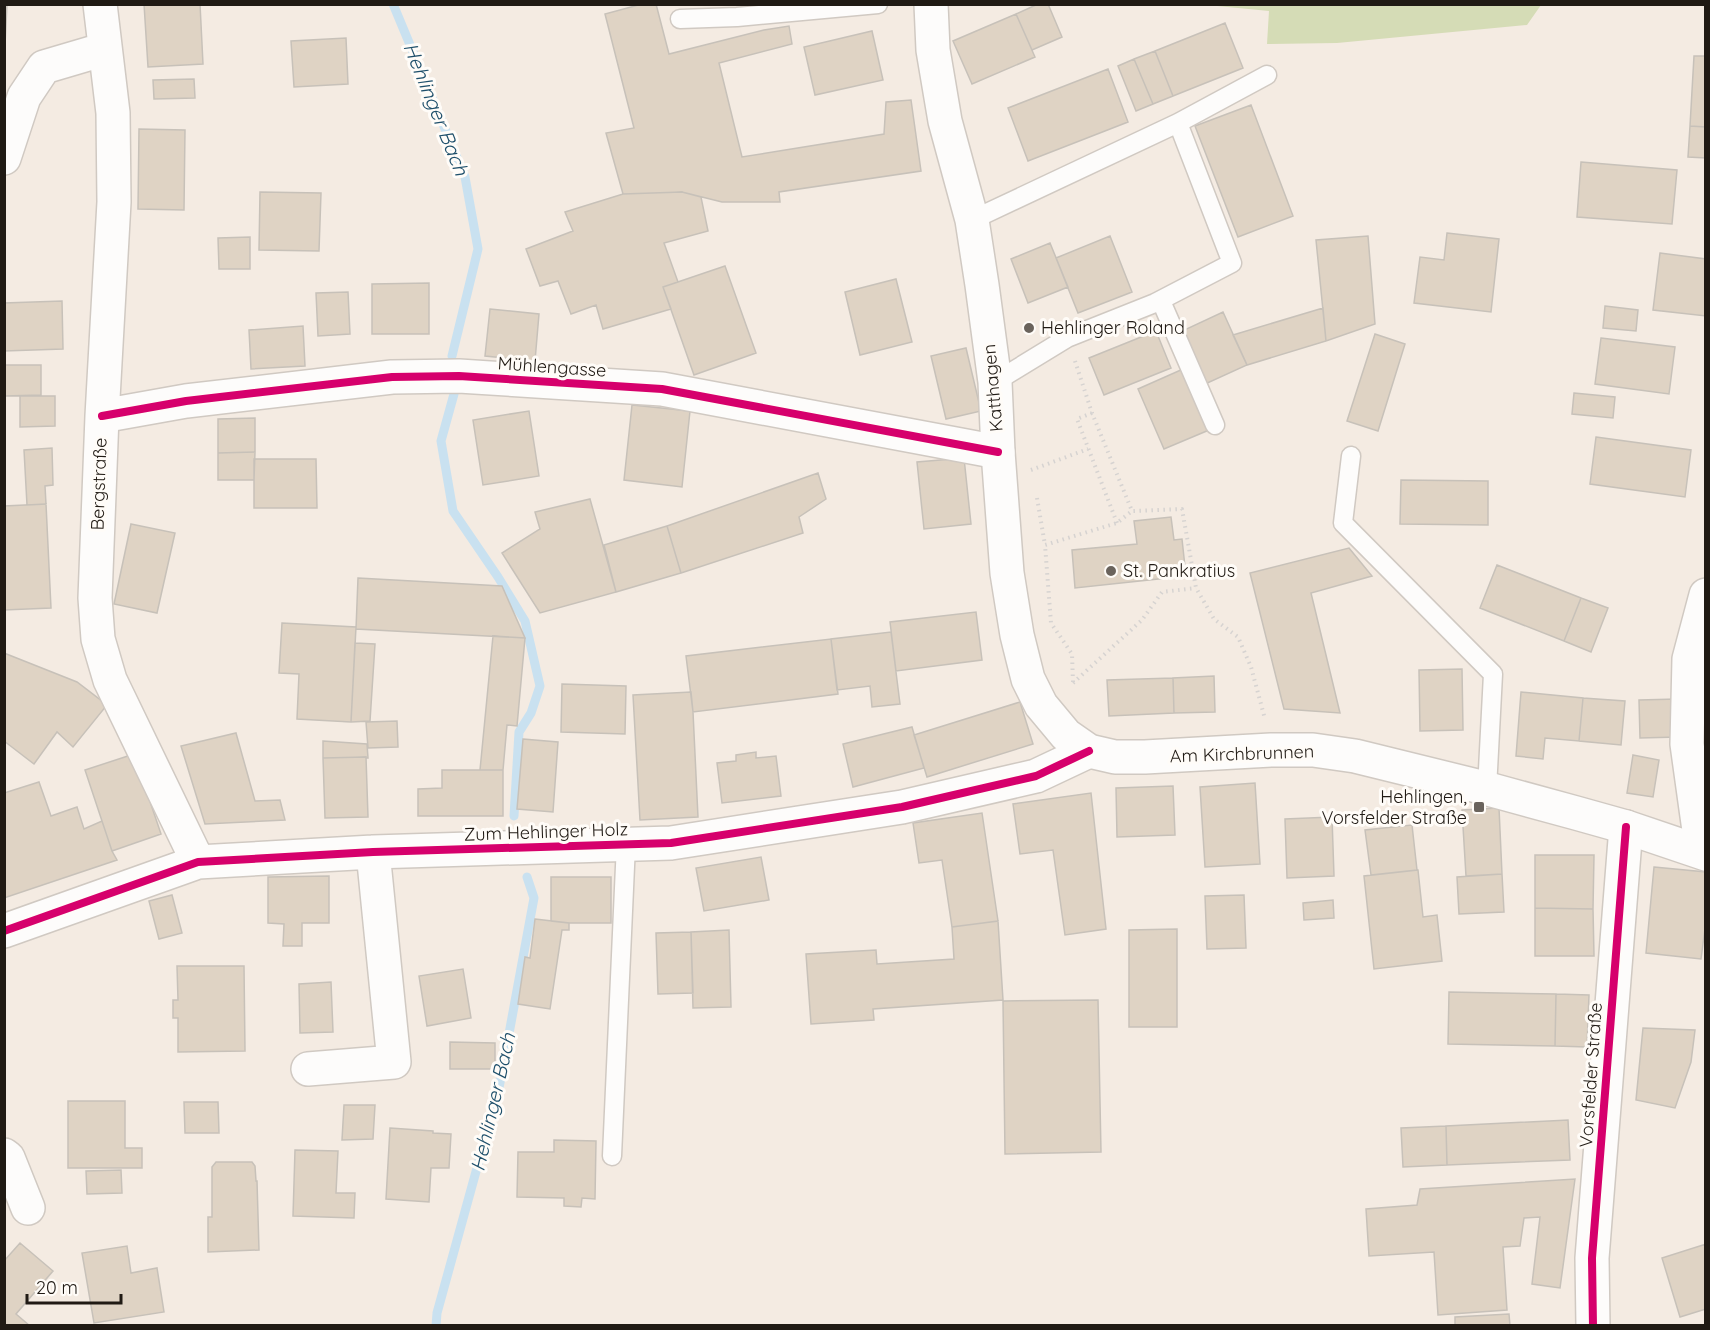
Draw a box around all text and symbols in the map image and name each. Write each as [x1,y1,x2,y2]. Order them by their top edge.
water label: Hehlinger Bach [398,39,475,179]
place label: Hehlinger Roland [1041,316,1185,339]
marker: Hehlinger Roland [1022,321,1036,335]
street label: Katthagen [977,343,1008,433]
street label: Mühlengasse [497,351,607,382]
street label: Bergstraße [85,437,112,531]
place label: St. Pankratius [1123,559,1235,582]
marker: St. Pankratius [1104,564,1118,578]
street label: Am Kirchbrunnen [1169,739,1315,768]
place label: Hehlingen, Vorsfelder Straße [1321,785,1467,829]
marker: Hehlingen, Vorsfelder Straße [1472,800,1486,814]
street label: Zum Hehlinger Holz [463,817,628,846]
street label: Vorsfelder Straße [1574,1002,1607,1148]
water label: Hehlinger Bach [464,1030,521,1173]
scale bar [27,1267,122,1305]
text: 20 m [36,1276,78,1299]

